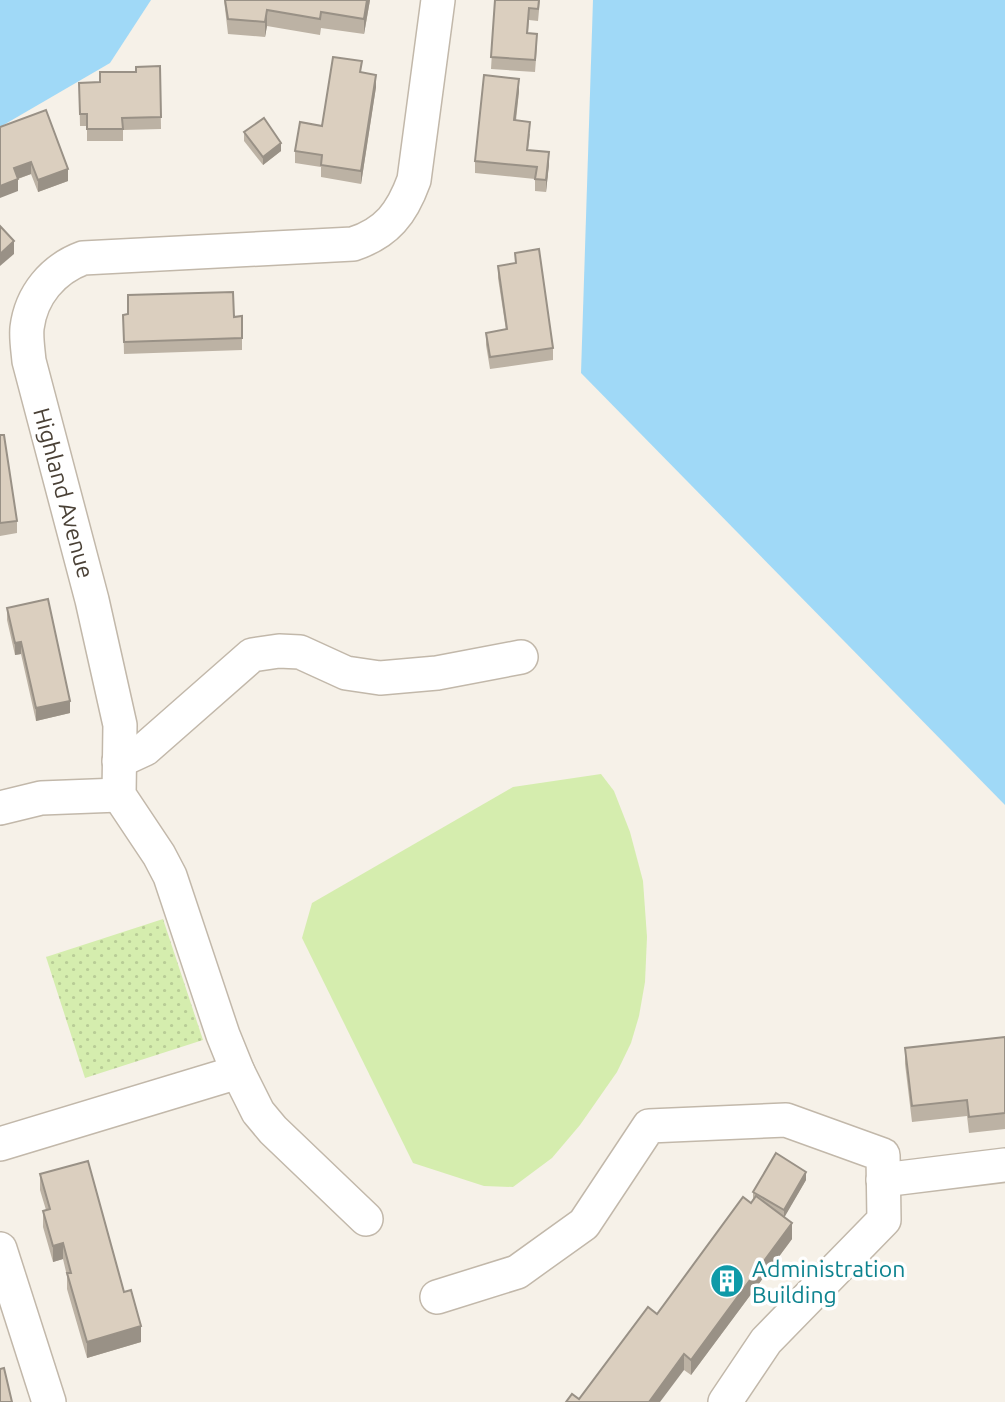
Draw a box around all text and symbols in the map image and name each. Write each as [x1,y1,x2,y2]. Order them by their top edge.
street label: Highland Avenue [29,405,99,581]
place label: Administration Building [752,1256,905,1307]
building icon: Administration Building [708,1262,746,1300]

